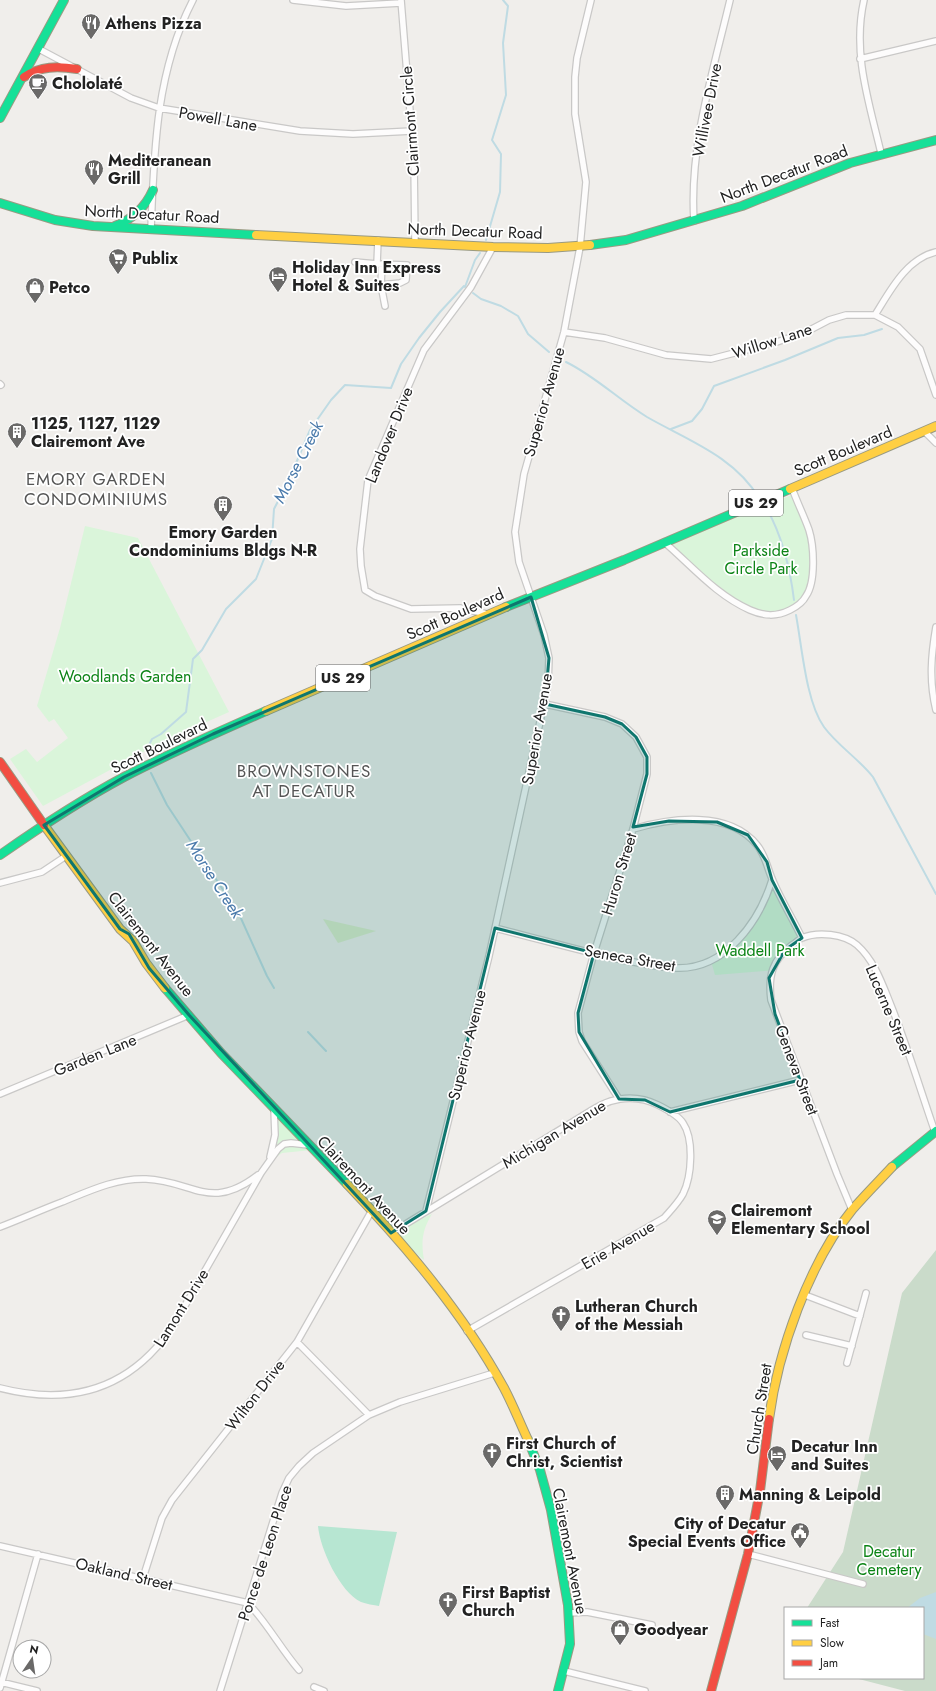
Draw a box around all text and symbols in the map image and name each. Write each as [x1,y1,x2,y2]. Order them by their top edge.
restaurant icon: Athens Pizza [80,12,102,40]
place label: Athens Pizza [104,12,202,35]
street label: Willivee Drive [687,61,727,159]
street label: Clairmont Circle [395,65,425,177]
cafe icon: Chololaté [27,72,49,100]
place label: Chololaté [52,72,123,95]
street label: Powell Lane [177,101,259,137]
street label: North Decatur Road [717,139,851,209]
place label: Mediteranean Grill [108,149,211,190]
restaurant icon: Mediteranean Grill [83,158,105,186]
street label: North Decatur Road [84,199,220,229]
street label: North Decatur Road [407,217,543,245]
supermarket icon: Publix [107,247,129,275]
place label: Publix [132,247,178,270]
place label: Holiday Inn Express Hotel & Suites [292,256,441,297]
hotel icon: Holiday Inn Express Hotel & Suites [267,265,289,293]
shop icon: Petco [24,276,46,304]
place label: Petco [49,276,90,299]
street label: Willow Lane [729,317,815,365]
street label: Superior Avenue [517,344,571,460]
street label: Landover Drive [359,383,419,487]
place label: 1125, 1127, 1129 Clairemont Ave [31,412,160,453]
water label: Morse Creek [267,416,329,507]
street label: Scott Boulevard [790,420,896,482]
building icon: 1125, 1127, 1129 Clairemont Ave [6,421,28,449]
district label: EMORY GARDEN CONDOMINIUMS [24,467,168,511]
road number: US 29 [729,490,783,516]
building icon: Emory Garden Condominiums Bldgs N-R [212,494,234,522]
place label: Emory Garden Condominiums Bldgs N-R [129,521,318,562]
park label: Parkside Circle Park [724,539,799,580]
street label: Scott Boulevard [402,582,508,646]
park label: Woodlands Garden [59,665,191,688]
road number: US 29 [316,665,370,691]
street label: Superior Avenue [516,671,558,787]
street label: Scott Boulevard [107,713,211,779]
district label: BROWNSTONES AT DECATUR [237,759,371,803]
street label: Huron Street [596,830,642,918]
water label: Morse Creek [181,835,250,924]
street label: Clairemont Avenue [103,886,199,1002]
street label: Seneca Street [583,939,677,977]
park label: Waddell Park [715,939,806,962]
street label: Lucerne Street [860,961,918,1059]
street label: Superior Avenue [442,987,492,1103]
street label: Geneva Street [769,1022,825,1118]
street label: Garden Lane [50,1028,140,1082]
street label: Michigan Avenue [498,1094,610,1174]
street label: Clairemont Avenue [312,1130,416,1240]
place label: Clairemont Elementary School [731,1199,870,1240]
school or university icon: Clairemont Elementary School [706,1208,728,1236]
street label: Erie Avenue [577,1215,659,1275]
street label: Lamont Drive [148,1264,214,1352]
place label: Lutheran Church of the Messiah [575,1295,698,1336]
church icon: Lutheran Church of the Messiah [550,1304,572,1332]
street label: Wilton Drive [220,1354,290,1436]
street label: Church Street [740,1362,778,1456]
place label: First Church of Christ, Scientist [506,1432,623,1473]
place label: Decatur Inn and Suites [791,1435,878,1476]
church icon: First Church of Christ, Scientist [481,1441,503,1469]
hotel icon: Decatur Inn and Suites [766,1444,788,1472]
street label: Ponce de Leon Place [232,1482,298,1624]
building icon: Manning & Leipold [714,1483,736,1511]
place label: Manning & Leipold [739,1483,881,1506]
street label: Clairemont Avenue [546,1486,594,1616]
place label: City of Decatur Special Events Office [628,1512,786,1553]
public building icon: City of Decatur Special Events Office [789,1521,811,1549]
park label: Decatur Cemetery [856,1540,922,1581]
street label: Oakland Street [73,1552,175,1596]
place label: First Baptist Church [462,1581,551,1622]
church icon: First Baptist Church [437,1590,459,1618]
legend [784,1607,924,1679]
text: Fast [820,1614,839,1632]
shop icon: Goodyear [609,1618,631,1646]
place label: Goodyear [634,1618,709,1641]
text: Slow [820,1634,845,1652]
north arrow [12,1639,52,1679]
text: N [28,1640,40,1658]
text: Jam [818,1654,838,1672]

